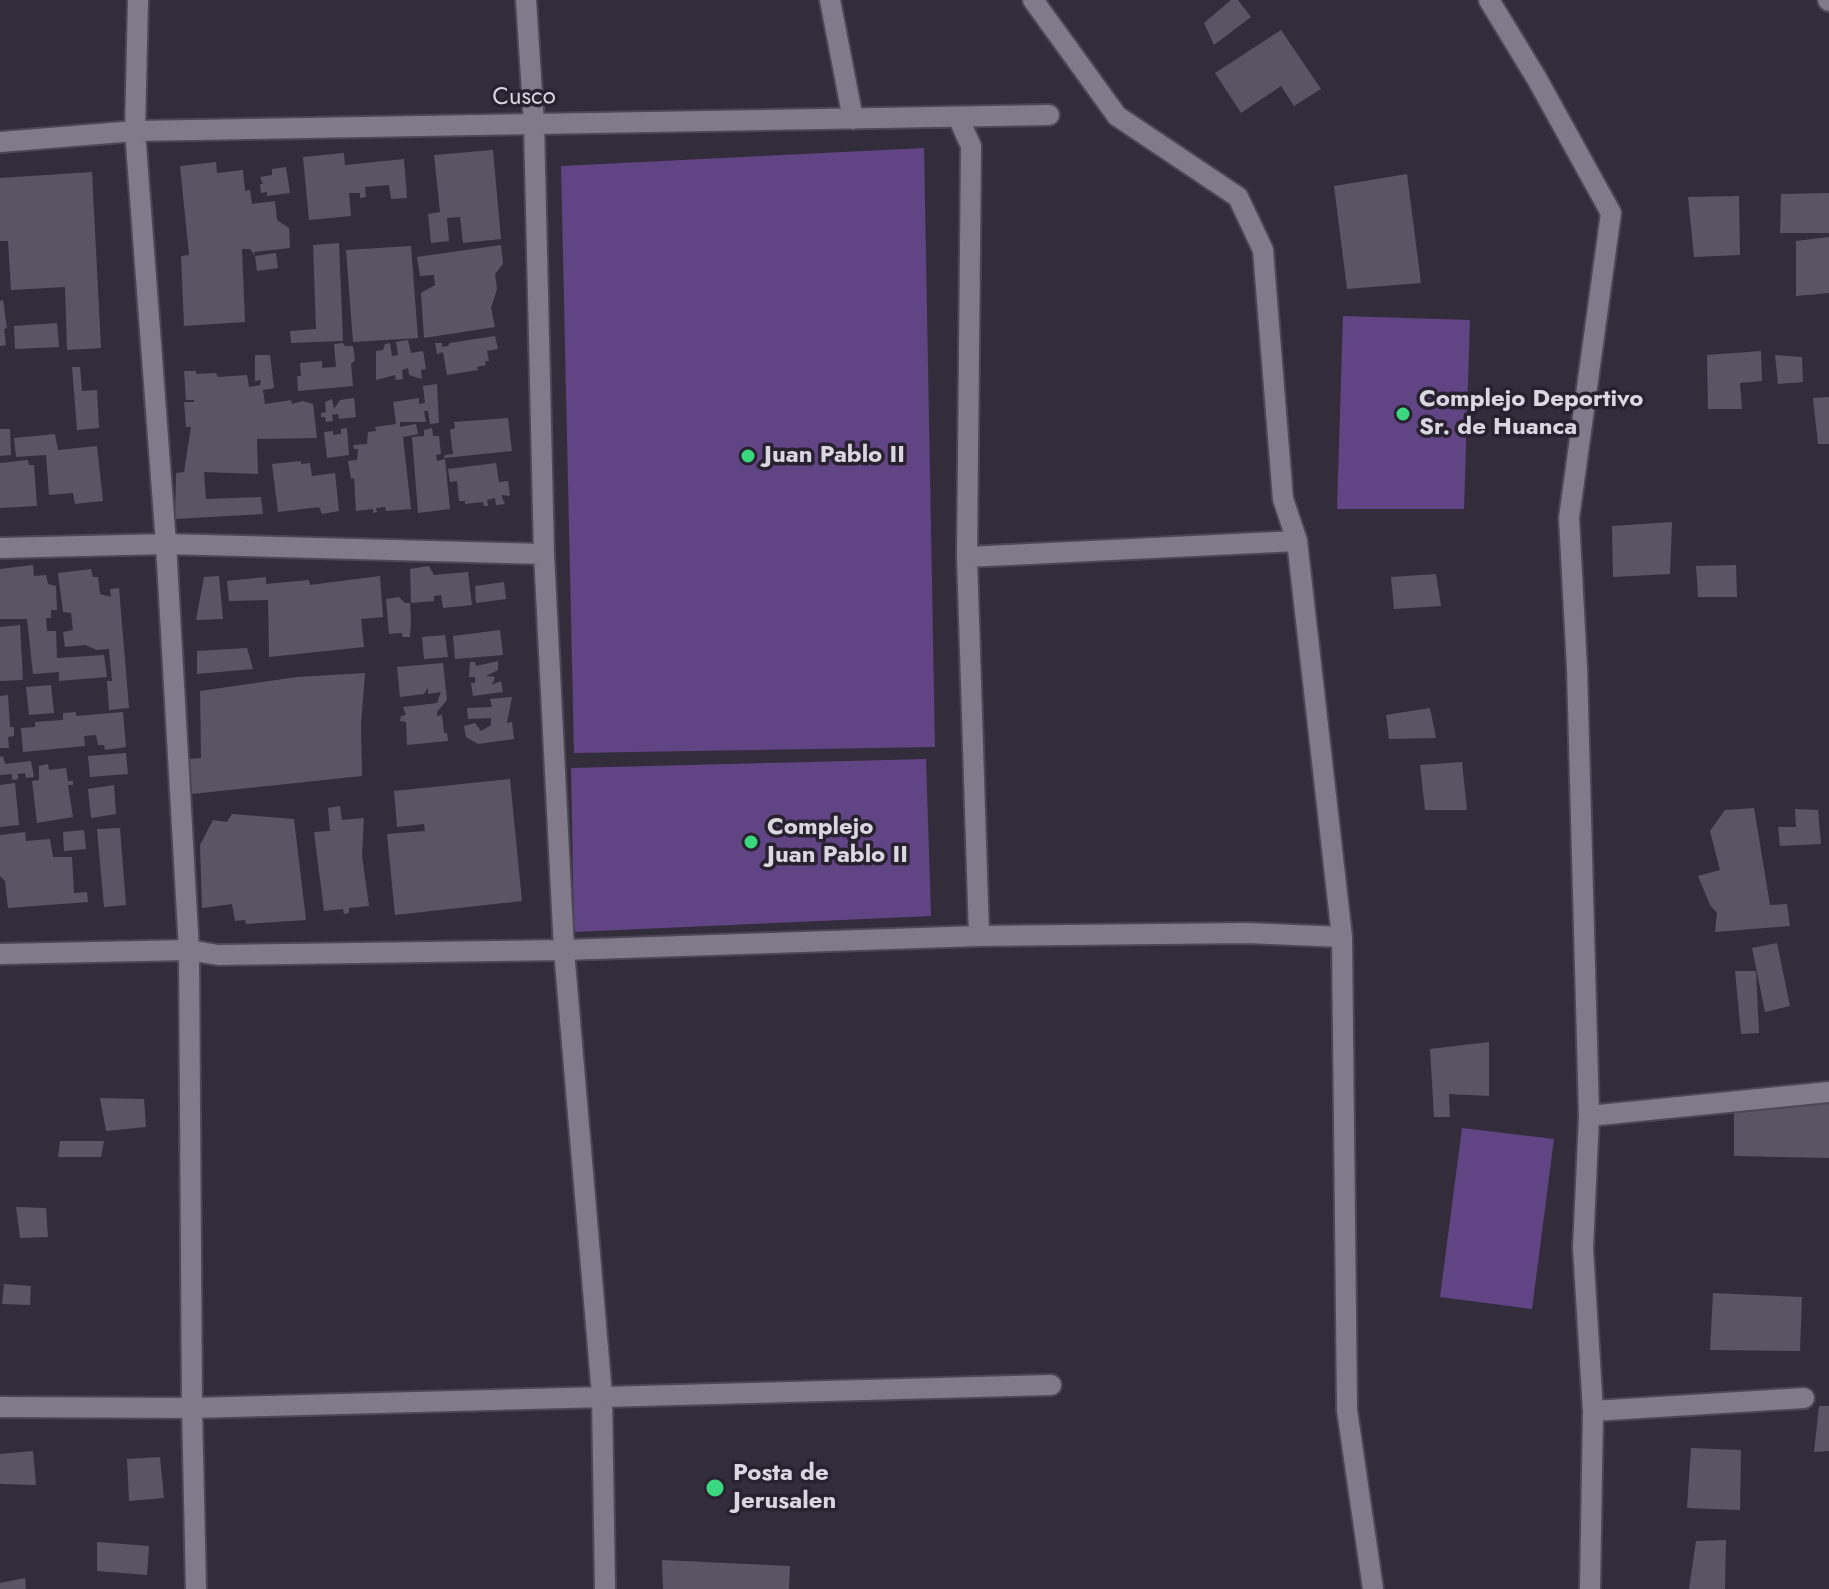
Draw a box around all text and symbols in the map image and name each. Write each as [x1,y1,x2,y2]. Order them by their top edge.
street label: Cusco [492,83,556,113]
place label: Complejo Deportivo Sr. de Huanca [1419,386,1643,442]
marker: Complejo Deportivo Sr. de Huanca [1394,405,1412,423]
place label: Juan Pablo II [764,442,905,470]
marker: Juan Pablo II [739,447,757,465]
place label: Complejo Juan Pablo II [767,814,908,870]
marker: Complejo Juan Pablo II [742,833,760,851]
place label: Posta de Jerusalen [733,1460,836,1516]
marker: Posta de Jerusalen [704,1477,726,1499]

